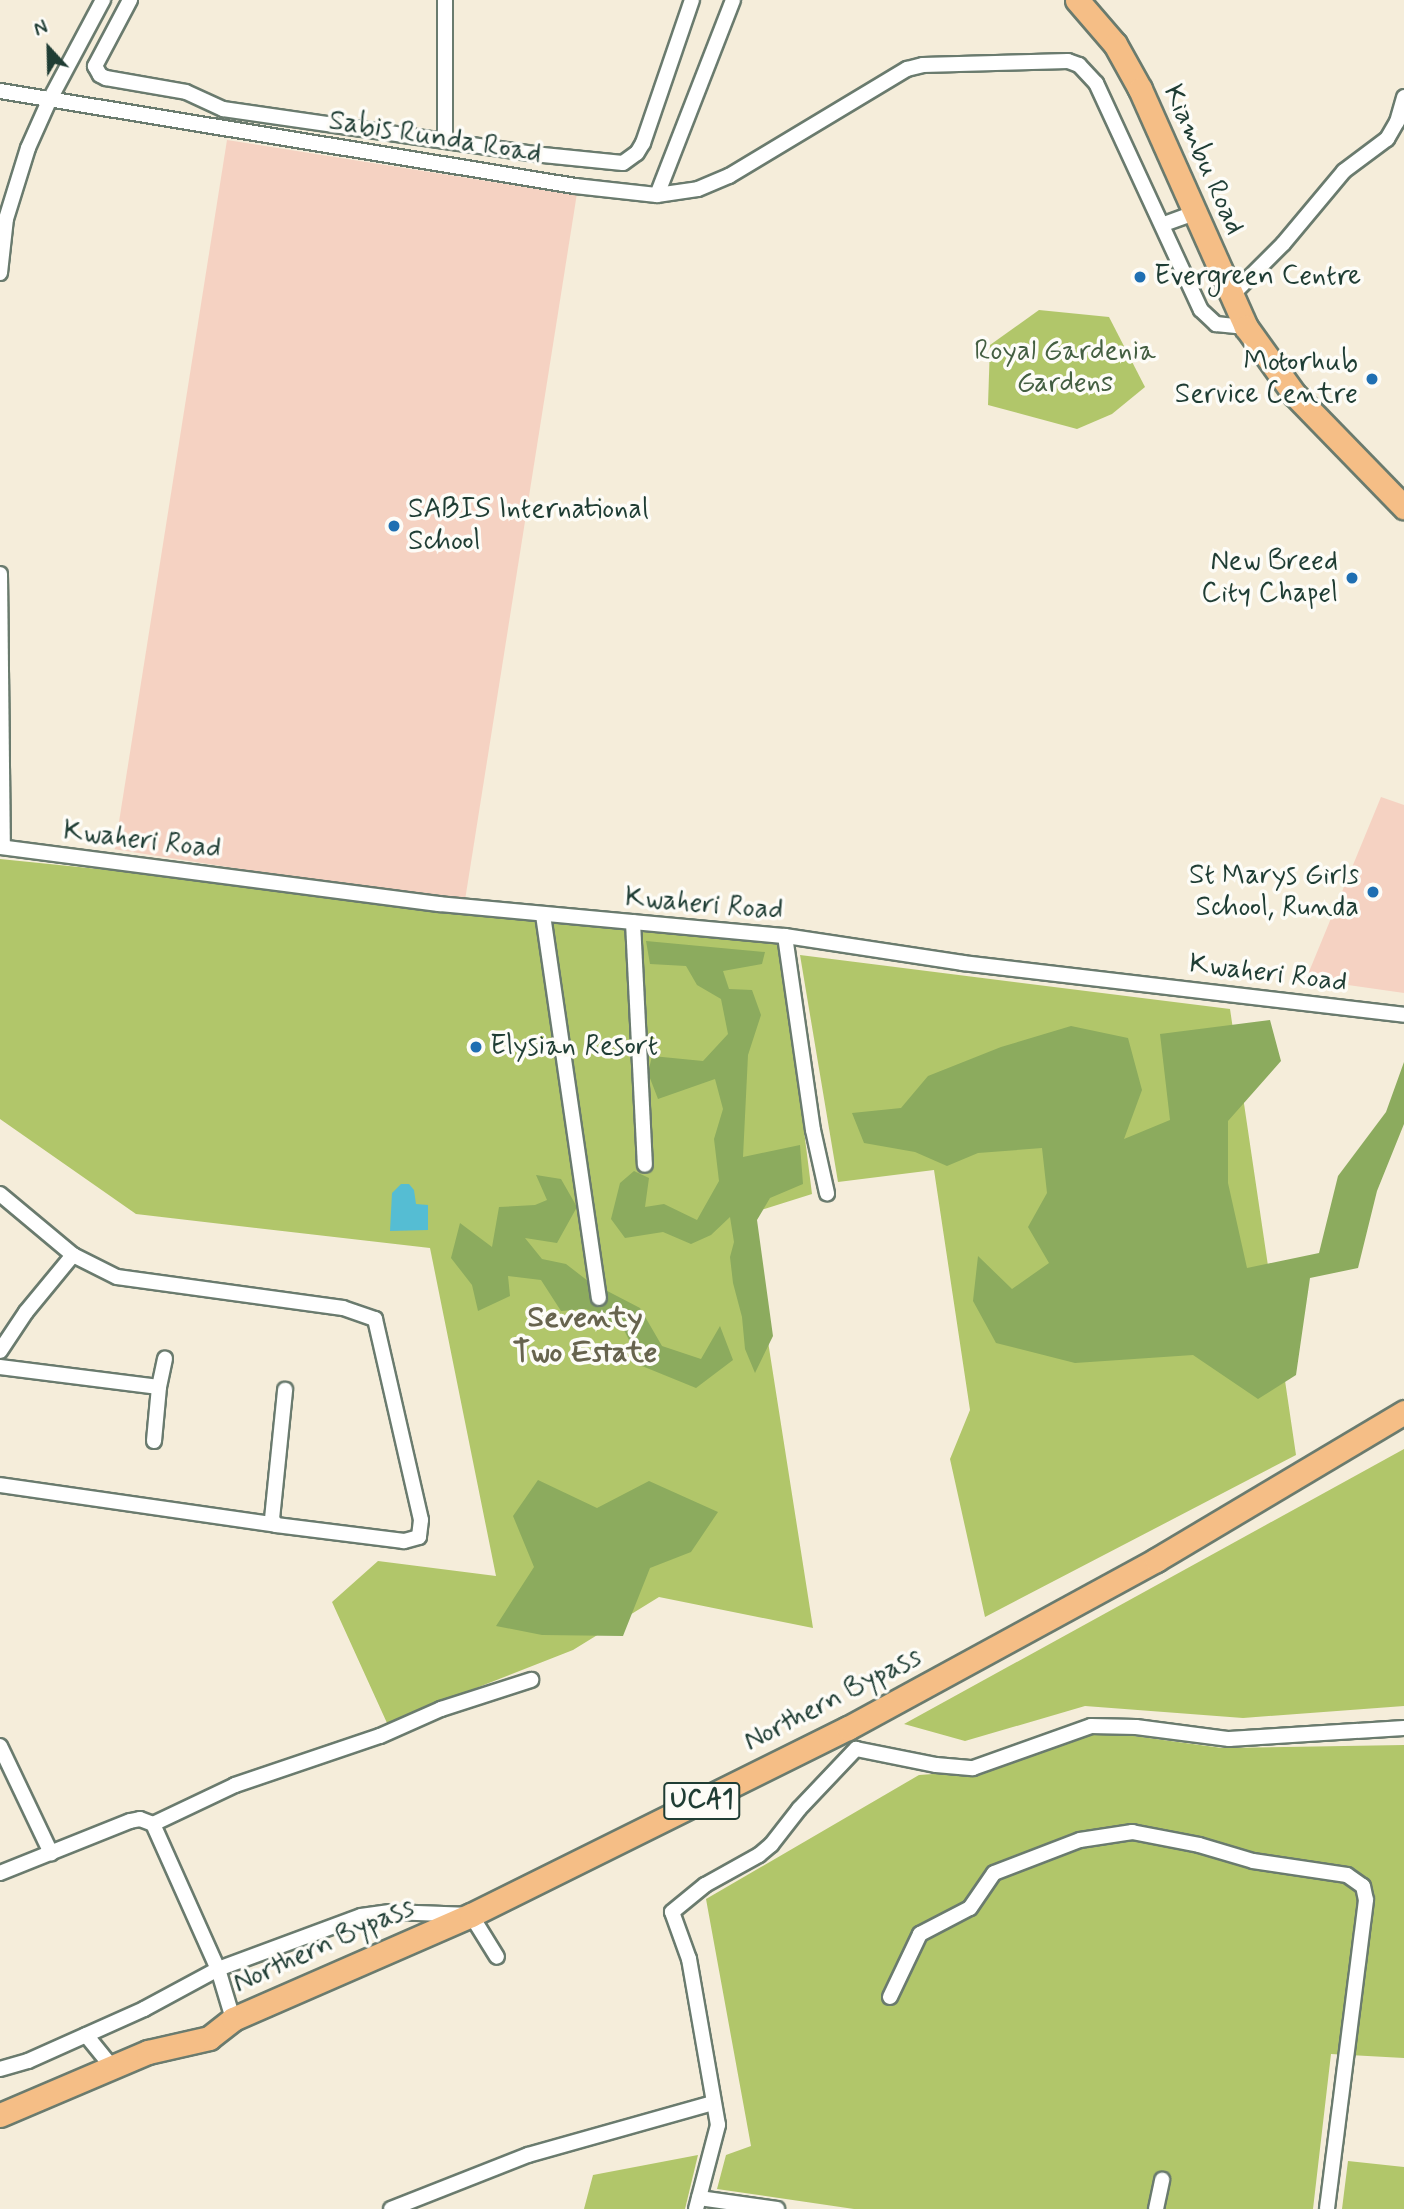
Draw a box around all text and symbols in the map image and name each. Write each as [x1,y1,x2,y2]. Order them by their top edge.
north arrow [14,14,84,84]
text: N [30,15,51,43]
street label: Kiambu Road [1155,80,1251,240]
street label: Sabis Runda Road [329,105,541,171]
place label: Evergreen Centre [1154,260,1368,294]
marker: Evergreen Centre [1132,269,1148,285]
park label: Royal Gardenia Gardens [977,335,1153,401]
place label: Motorhub Service Centre [1180,346,1358,412]
marker: Motorhub Service Centre [1364,371,1380,387]
place label: SABIS International School [408,493,657,559]
marker: SABIS International School [386,518,402,534]
place label: New Breed City Chapel [1201,545,1338,611]
marker: New Breed City Chapel [1344,570,1360,586]
street label: Kwaheri Road [61,815,223,867]
place label: St Marys Girls School, Runda [1188,859,1359,925]
street label: Kwaheri Road [623,881,785,929]
marker: St Marys Girls School, Runda [1365,884,1381,900]
street label: Kwaheri Road [1187,948,1349,1000]
place label: Elysian Resort [490,1030,667,1064]
marker: Elysian Resort [468,1039,484,1055]
district label: Seventy Two Estate [515,1300,655,1370]
street label: Northern Bypass [738,1641,928,1759]
road number: UCA1 [662,1778,742,1824]
street label: Northern Bypass [228,1891,420,2001]

